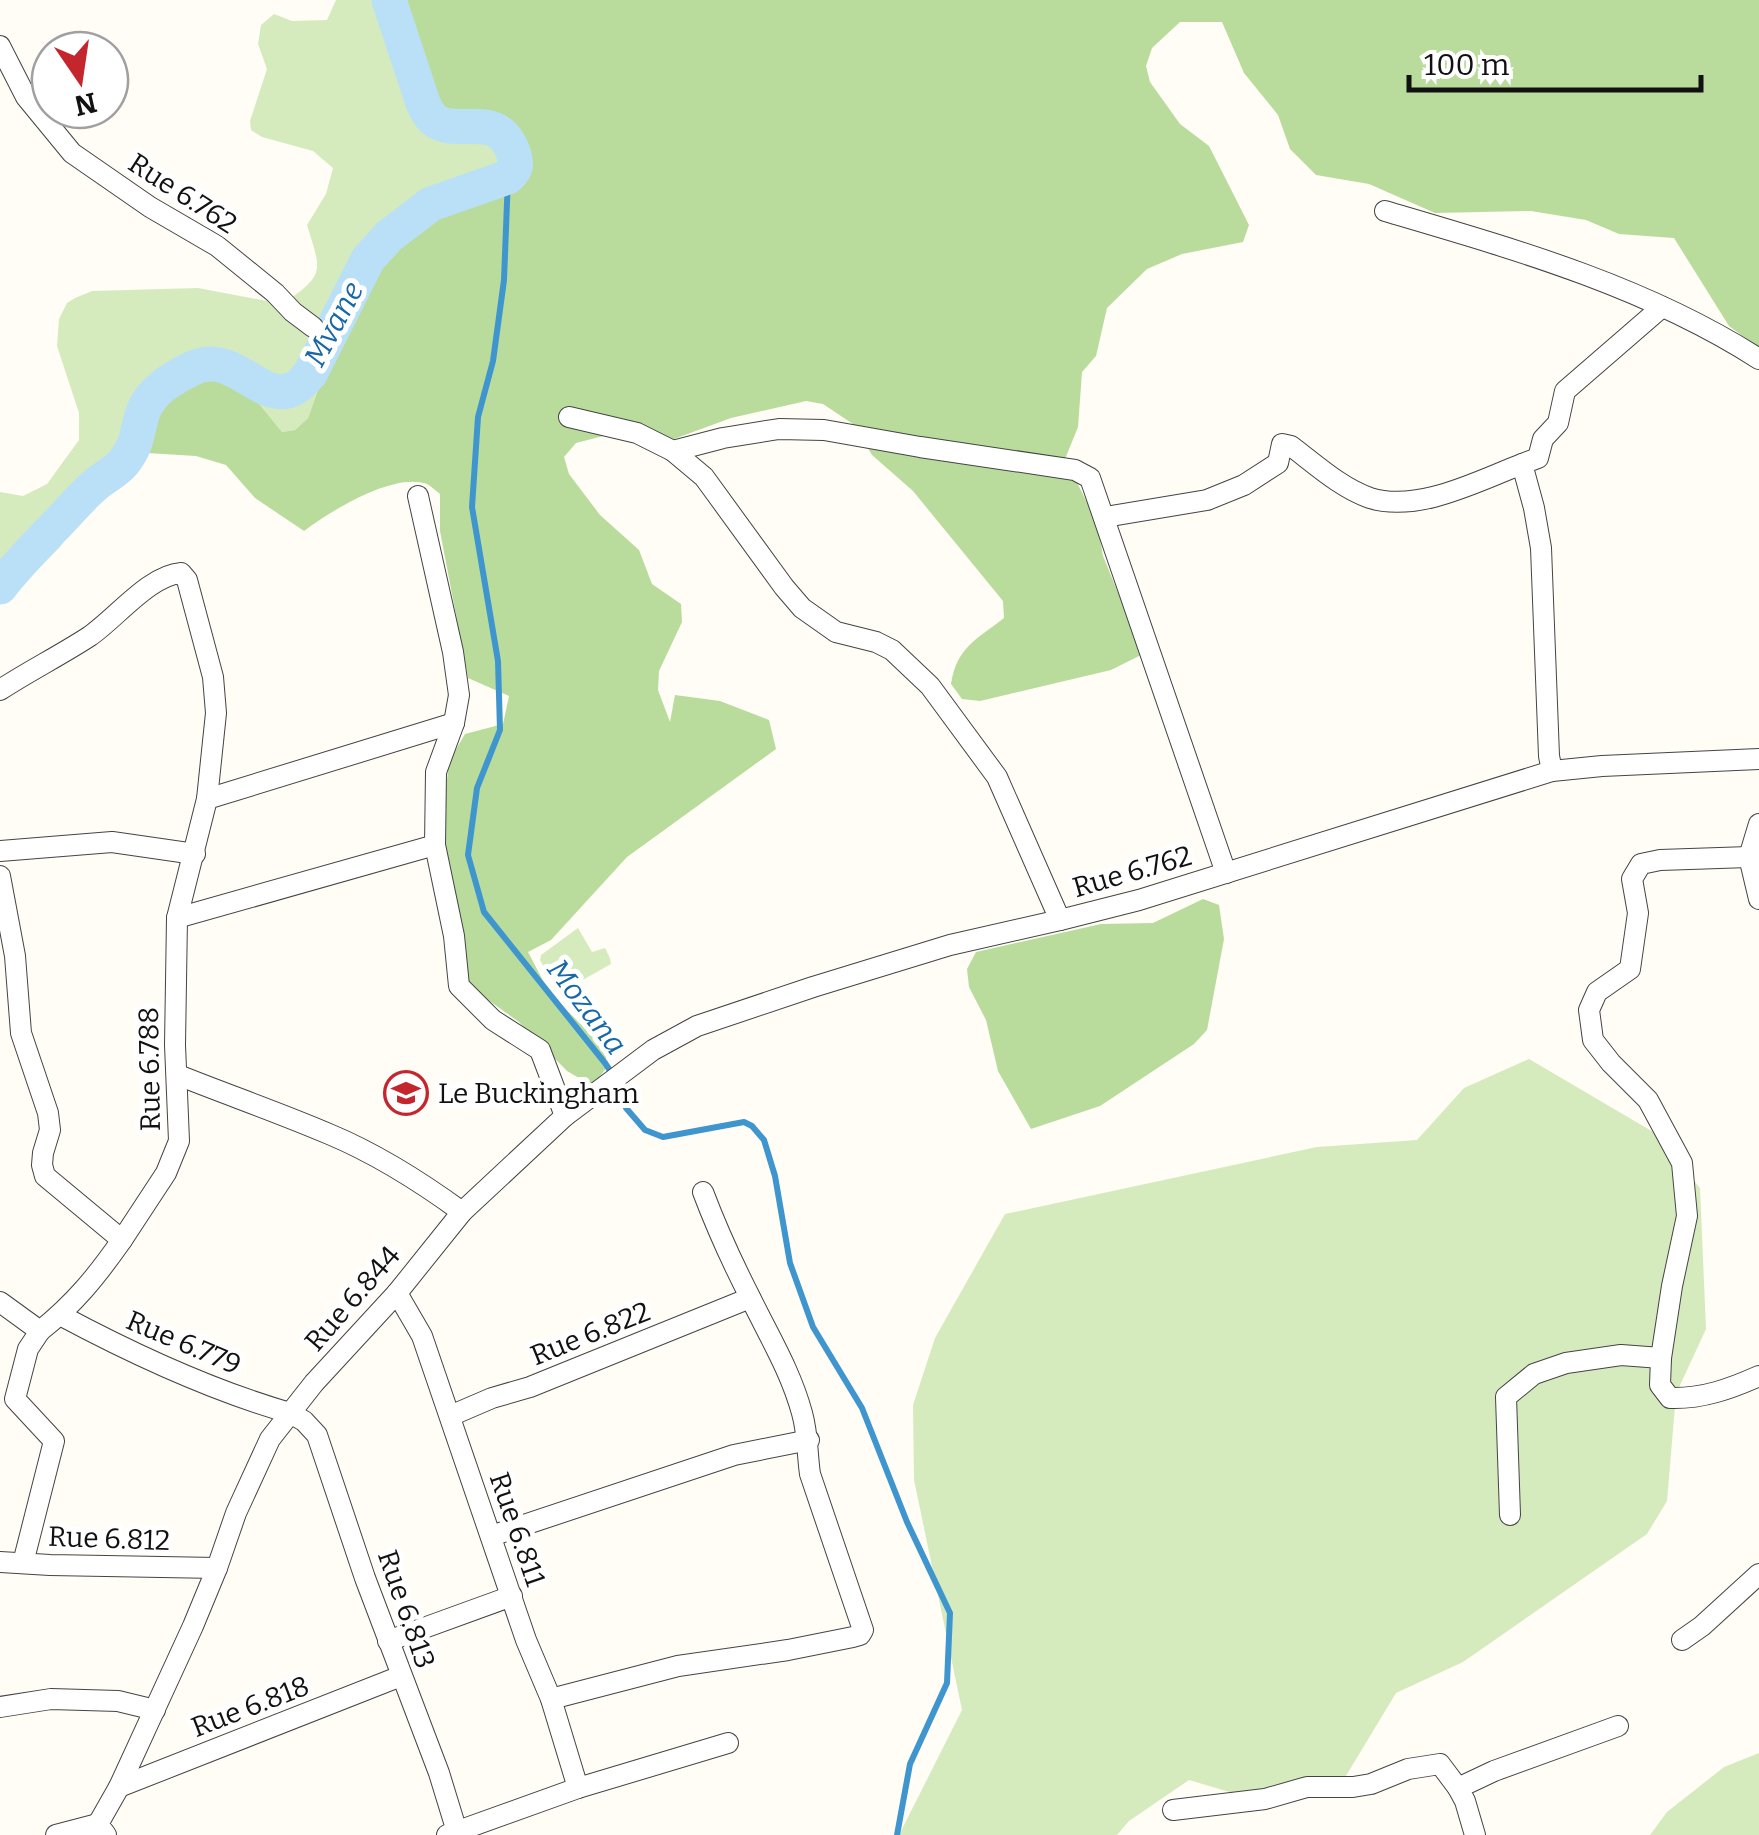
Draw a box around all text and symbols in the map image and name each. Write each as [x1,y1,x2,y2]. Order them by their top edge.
north arrow [30,30,130,130]
scale bar [1409,30,1702,92]
text: 100 m [1424,47,1510,83]
text: N [71,85,100,122]
street label: Rue 6.762 [123,146,243,241]
water label: Mvane [297,275,371,373]
street label: Rue 6.762 [1069,839,1195,904]
water label: Mozana [540,952,634,1062]
street label: Rue 6.788 [132,1007,167,1131]
school or university icon: Le Buckingham [383,1070,429,1116]
place label: Le Buckingham [438,1077,639,1110]
street label: Rue 6.844 [298,1239,407,1358]
street label: Rue 6.822 [526,1295,655,1372]
street label: Rue 6.779 [122,1304,246,1381]
street label: Rue 6.811 [483,1468,553,1591]
street label: Rue 6.812 [47,1520,171,1557]
street label: Rue 6.813 [371,1546,442,1673]
street label: Rue 6.818 [187,1669,314,1744]

